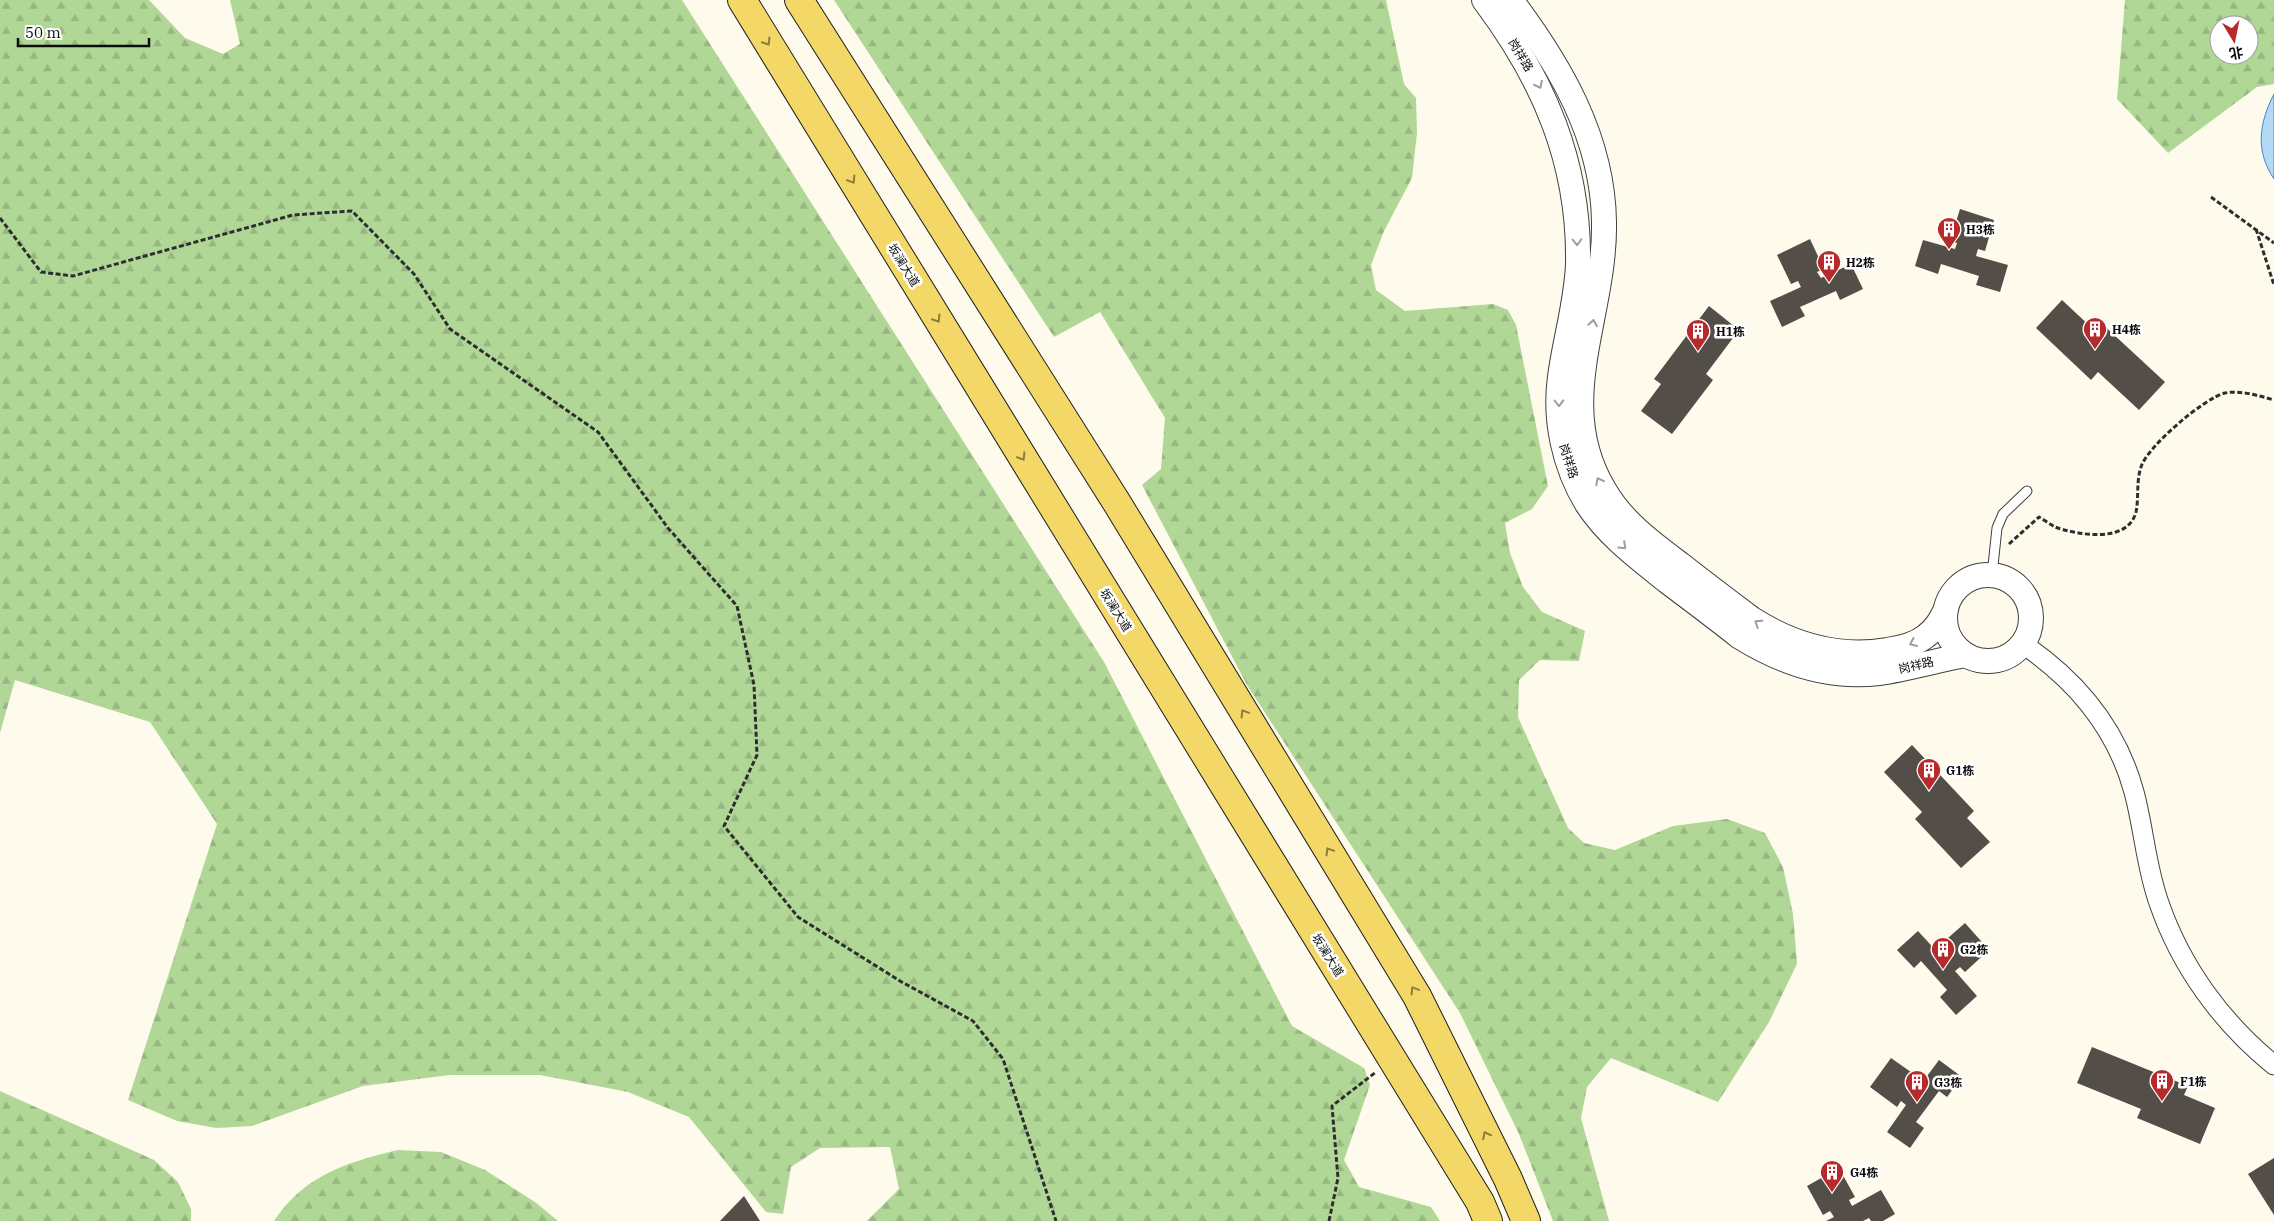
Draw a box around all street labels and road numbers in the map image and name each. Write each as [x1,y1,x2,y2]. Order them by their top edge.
street label: 岗祥路 [1505,36,1537,74]
street label: 坂澜大道 [885,241,923,289]
street label: 岗祥路 [1556,442,1582,480]
street label: 坂澜大道 [1097,586,1135,634]
street label: 岗祥路 [1897,654,1935,676]
street label: 坂澜大道 [1309,931,1347,979]

